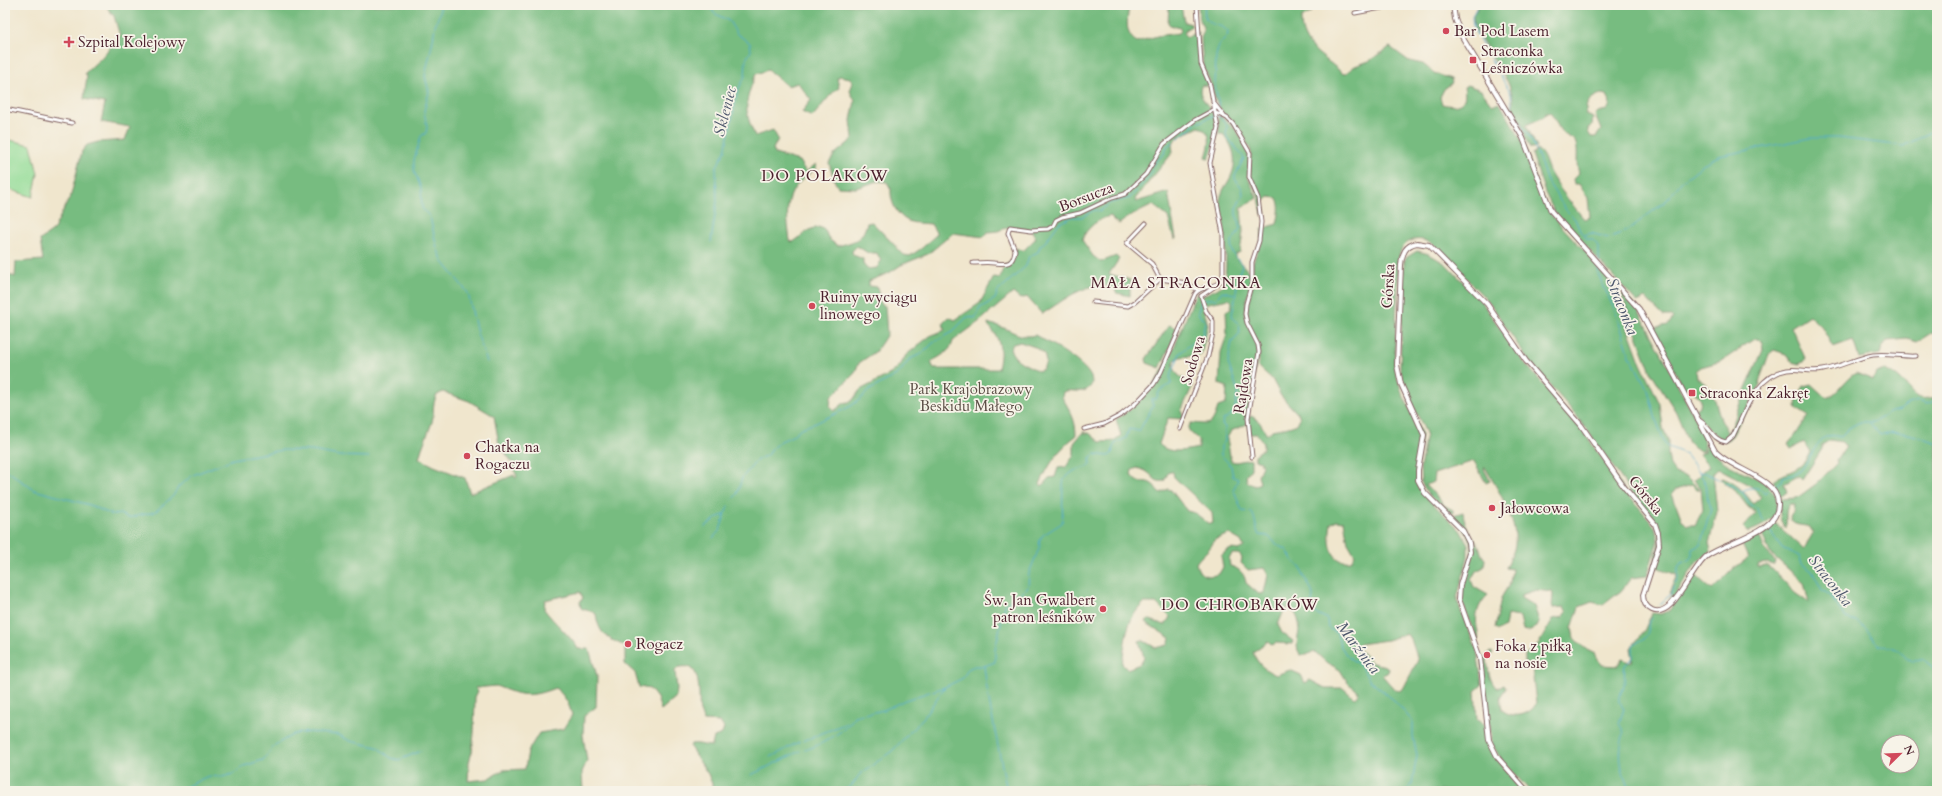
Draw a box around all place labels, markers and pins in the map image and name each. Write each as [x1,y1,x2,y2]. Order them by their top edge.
place label: Bar Pod Lasem [1454,21,1550,41]
marker: Bar Pod Lasem [1441,26,1451,36]
place label: Szpital Kolejowy [78,32,186,52]
marker: Szpital Kolejowy [63,36,75,48]
place label: Straconka Leśniczówka [1481,41,1563,78]
marker: Straconka Leśniczówka [1468,55,1478,65]
place label: Ruiny wyciągu linowego [820,287,917,324]
marker: Ruiny wyciągu linowego [807,301,817,311]
place label: Straconka Zakręt [1700,383,1809,403]
marker: Straconka Zakręt [1687,388,1697,398]
place label: Chatka na Rogaczu [475,437,540,474]
marker: Chatka na Rogaczu [462,451,472,461]
place label: Jałowcowa [1498,498,1570,518]
marker: Jałowcowa [1487,503,1497,513]
place label: Św. Jan Gwalbert patron leśników [984,590,1095,627]
marker: Św. Jan Gwalbert patron leśników [1098,604,1108,614]
place label: Rogacz [636,634,683,654]
place label: Foka z piłką na nosie [1495,636,1572,673]
marker: Rogacz [623,639,633,649]
marker: Foka z piłką na nosie [1482,650,1492,660]

